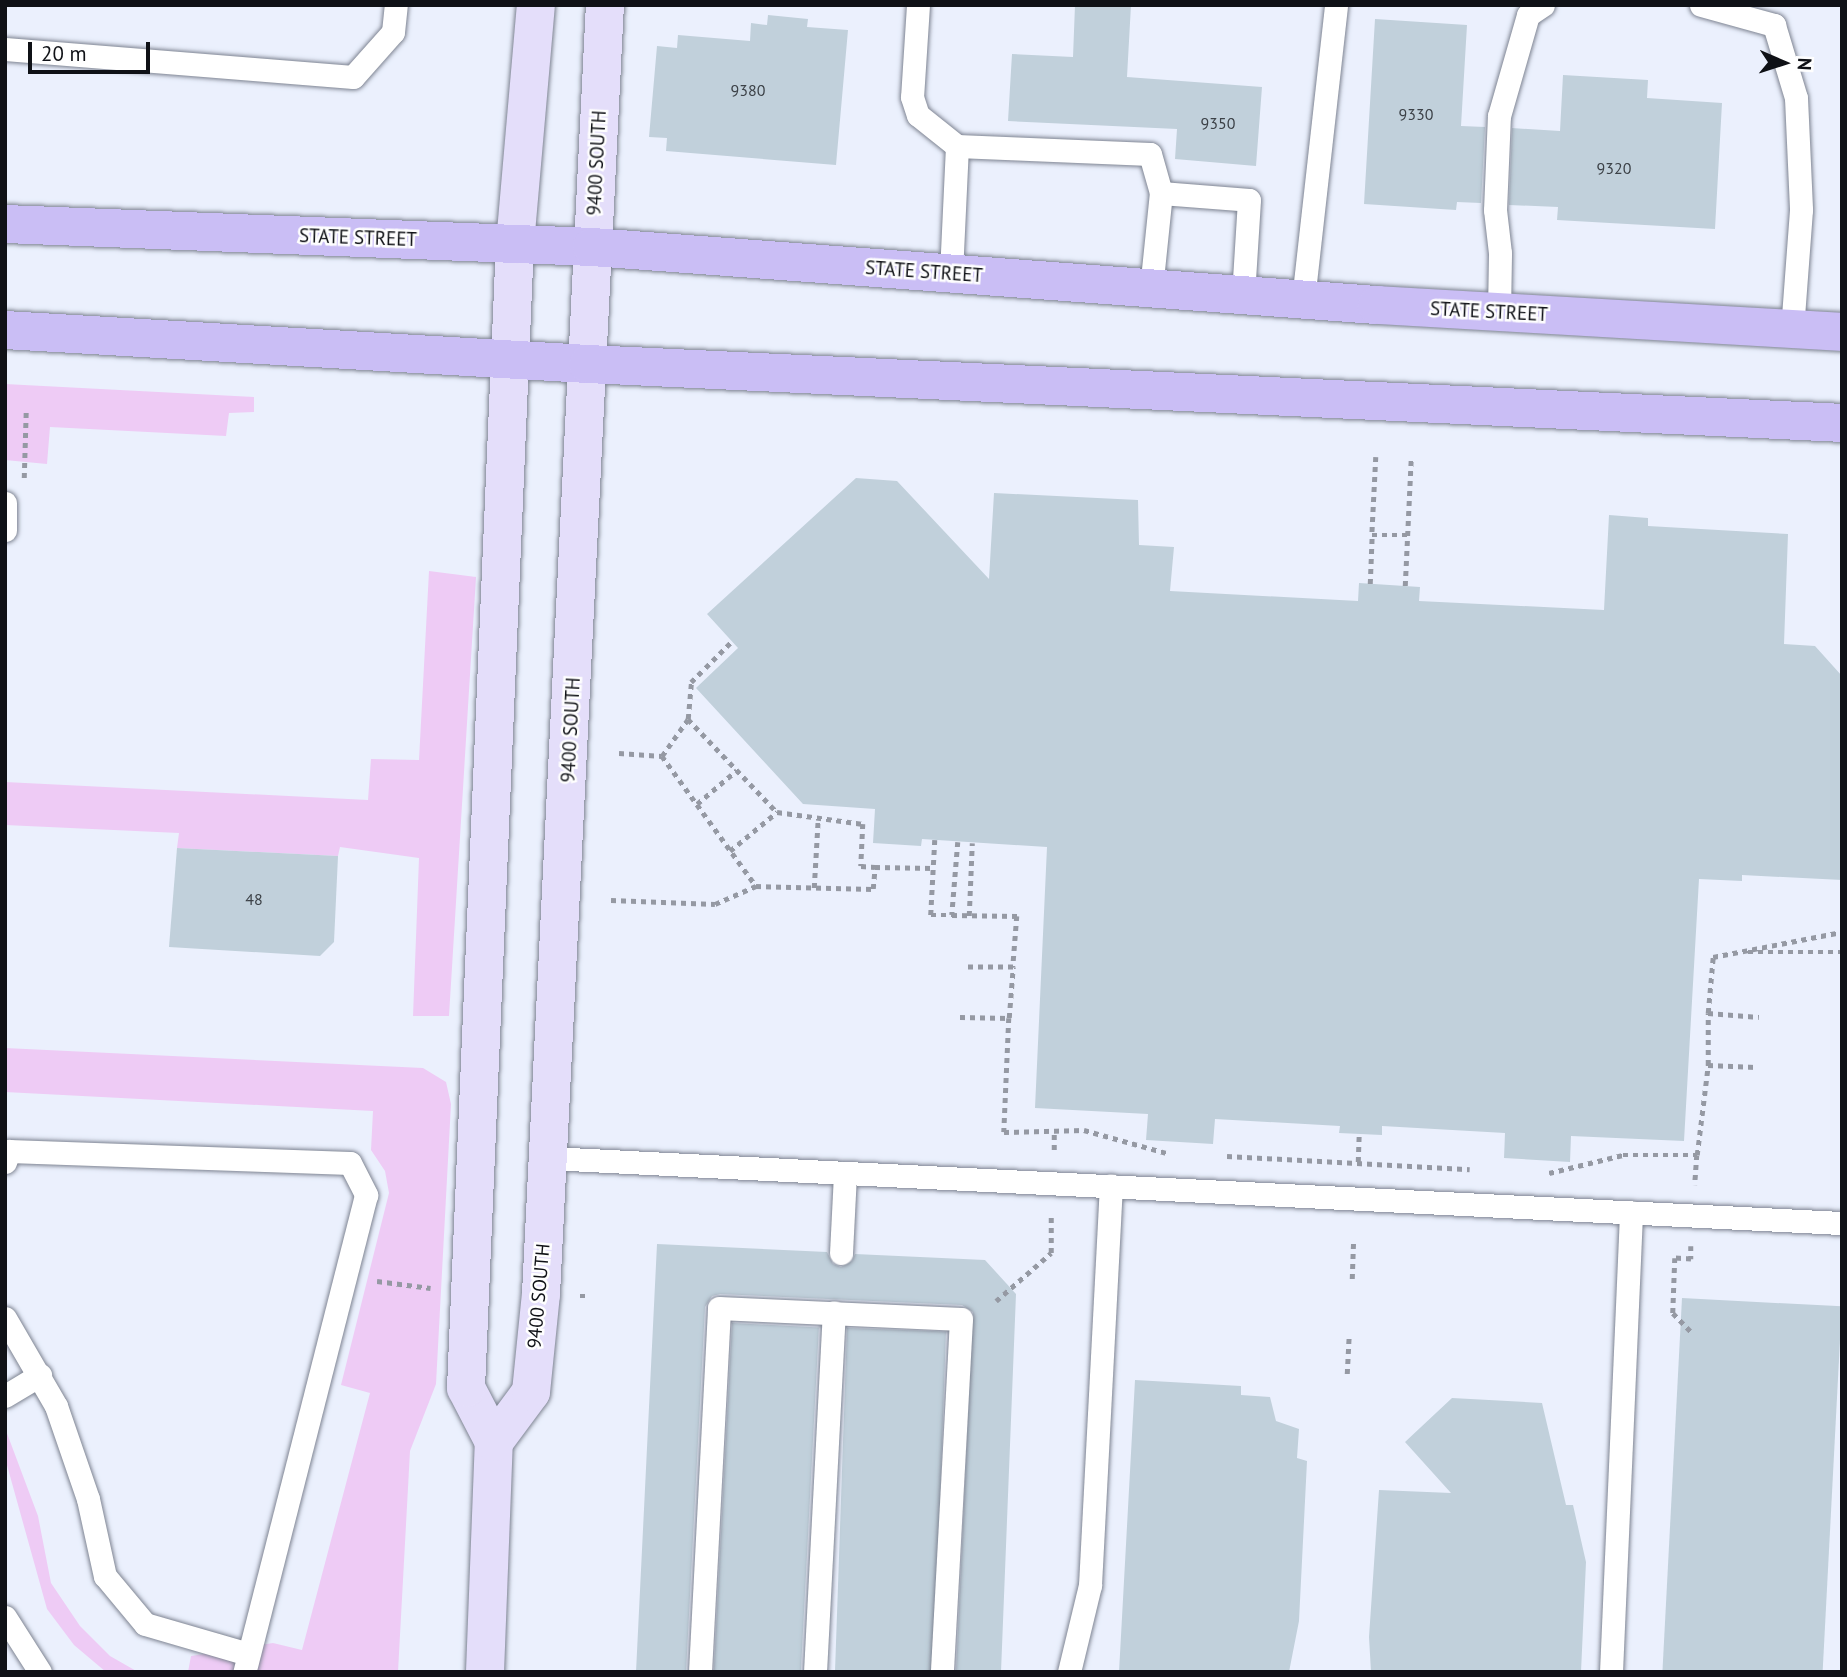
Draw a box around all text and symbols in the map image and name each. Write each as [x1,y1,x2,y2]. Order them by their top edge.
scale bar [32,28,154,72]
north arrow [1749,28,1819,98]
text: 20 m [41,40,87,67]
text: N [1793,57,1817,71]
house number: 9380 [731,80,765,100]
house number: 9330 [1399,104,1433,124]
street label: 9400 SOUTH [583,110,611,216]
house number: 9350 [1201,113,1235,133]
house number: 9320 [1597,158,1631,178]
street label: STATE STREET [299,225,417,251]
street label: STATE STREET [864,257,984,287]
street label: STATE STREET [1430,298,1548,326]
street label: 9400 SOUTH [557,677,585,783]
house number: 48 [245,889,263,909]
street label: 9400 SOUTH [523,1243,555,1349]

